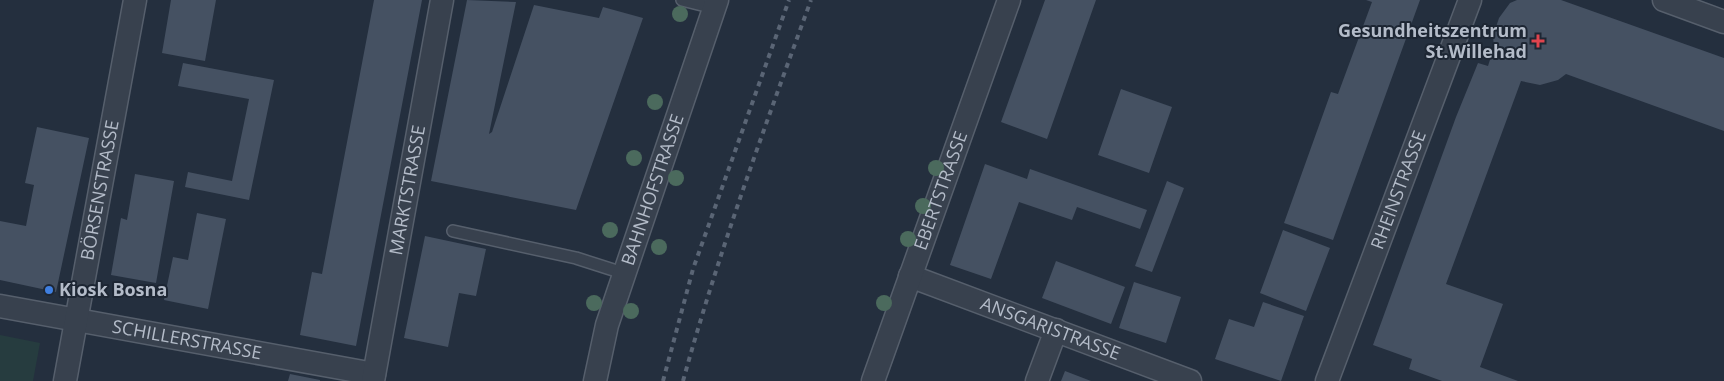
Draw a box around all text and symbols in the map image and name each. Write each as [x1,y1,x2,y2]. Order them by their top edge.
place label: Gesundheitszentrum St.Willehad [1338,18,1527,63]
marker: Gesundheitszentrum St.Willehad [1531,34,1545,48]
street label: BAHNHOFSTRASSE [615,111,689,268]
street label: BÖRSENSTRASSE [74,118,124,262]
street label: MARKTSTRASSE [383,123,430,257]
street label: RHEINSTRASSE [1365,127,1431,252]
street label: EBERTSTRASSE [908,128,972,253]
place label: Kiosk Bosna [59,277,167,301]
marker: Kiosk Bosna [43,284,55,296]
street label: ANSGARISTRASSE [978,291,1124,365]
street label: SCHILLERSTRASSE [110,314,264,364]

